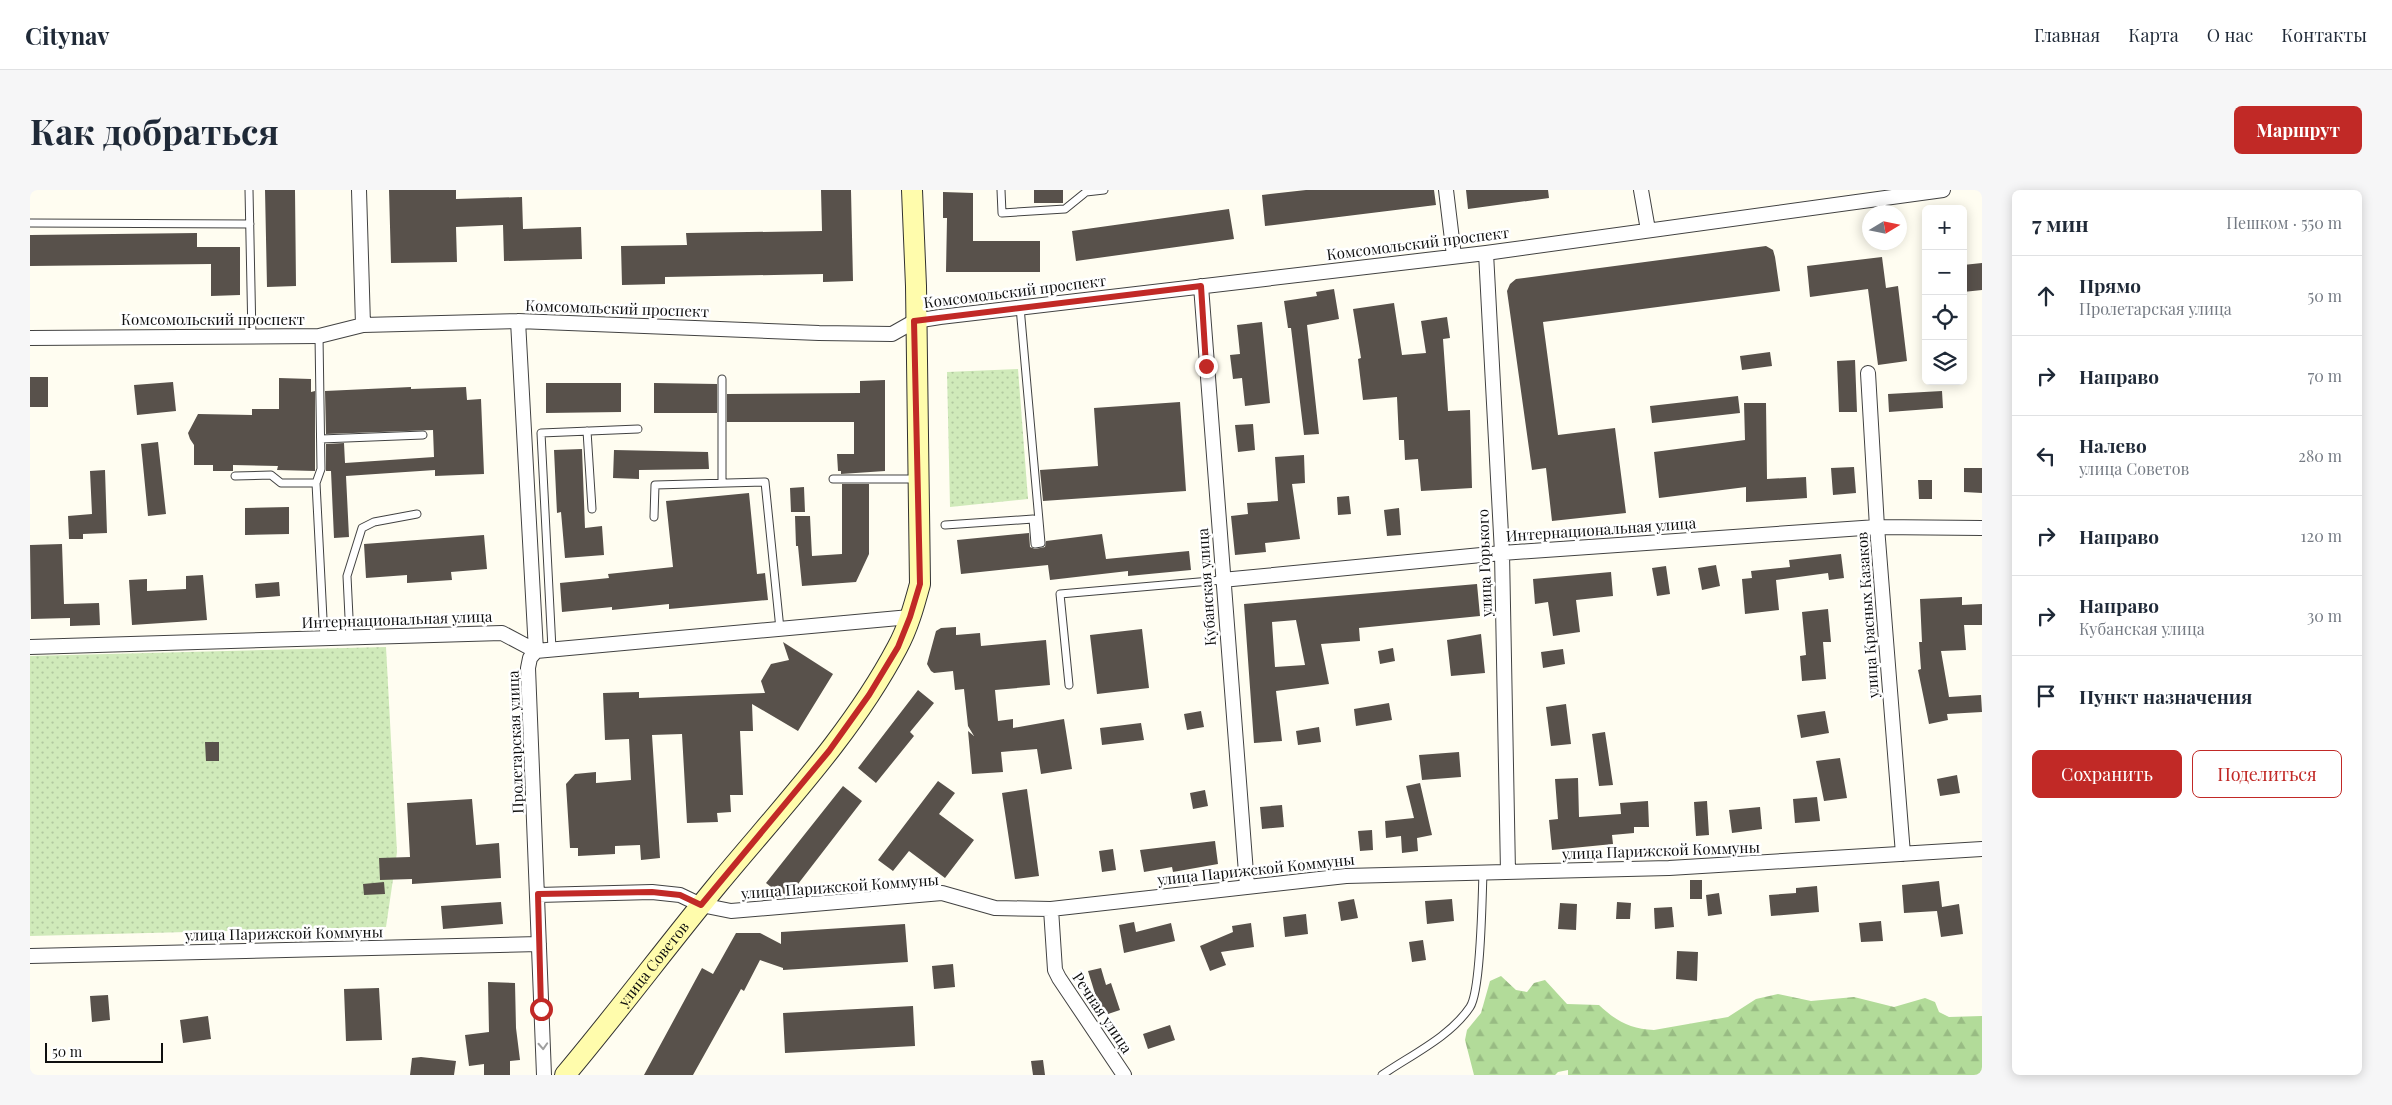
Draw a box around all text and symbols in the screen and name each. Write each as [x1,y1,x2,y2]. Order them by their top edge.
text: Citynav [25,19,110,51]
text: Главная [2034,23,2100,47]
text: Карта [2128,23,2179,47]
text: О нас [2207,23,2253,47]
text: Контакты [2281,23,2367,47]
button: Маршрут [2234,106,2362,154]
text: Как добраться [30,107,279,154]
north arrow [1862,205,1907,250]
map controls [1922,205,1967,385]
button: + [1922,205,1967,250]
text: 7 мин [2032,209,2089,237]
text: Пешком · 550 m [2226,212,2342,233]
street label: Комсомольский проспект [1325,222,1510,264]
button: − [1922,250,1967,295]
street label: Комсомольский проспект [922,270,1107,312]
text: Прямо [2079,272,2141,298]
icon: ahead [2032,282,2060,310]
text: 50 m [2308,285,2342,306]
street label: Комсомольский проспект [525,295,709,321]
button: locate [1922,295,1967,340]
text: Пролетарская улица [2079,298,2232,319]
street label: Комсомольский проспект [121,309,305,329]
button: layers [1922,340,1967,385]
route end [1195,355,1218,378]
icon: right [2032,362,2060,390]
text: Направо [2079,363,2159,389]
text: 70 m [2308,365,2342,386]
text: Налево [2079,432,2147,458]
icon: left [2032,442,2060,470]
text: 280 m [2298,445,2342,466]
text: улица Советов [2079,458,2189,479]
street label: улица Горького [1472,509,1496,618]
street label: Интернациональная улица [1505,512,1697,546]
icon: right [2032,522,2060,550]
text: Направо [2079,523,2159,549]
text: 120 m [2301,525,2342,546]
street label: Кубанская улица [1192,527,1220,647]
street label: улица Красных Казаков [1851,531,1883,700]
text: Направо [2079,592,2159,618]
icon: right [2032,602,2060,630]
text: 30 m [2307,605,2342,626]
street label: Интернациональная улица [301,606,493,632]
text: Кубанская улица [2079,618,2205,639]
street label: Пролетарская улица [502,670,527,814]
icon: arrive [2032,682,2060,710]
text: Пункт назначения [2079,683,2252,709]
button: Сохранить [2032,750,2182,798]
button: Поделиться [2192,750,2342,798]
street label: улица Парижской Коммуны [1561,837,1760,863]
street label: улица Парижской Коммуны [1155,849,1355,889]
street label: улица Парижской Коммуны [739,869,939,903]
street label: улица Советов [613,917,693,1011]
street label: улица Парижской Коммуны [184,921,383,945]
street label: Речная улица [1068,968,1138,1057]
route start [530,998,553,1021]
scale bar [45,1040,162,1063]
text: 50 m [52,1042,82,1061]
one-way arrow [537,1042,548,1050]

